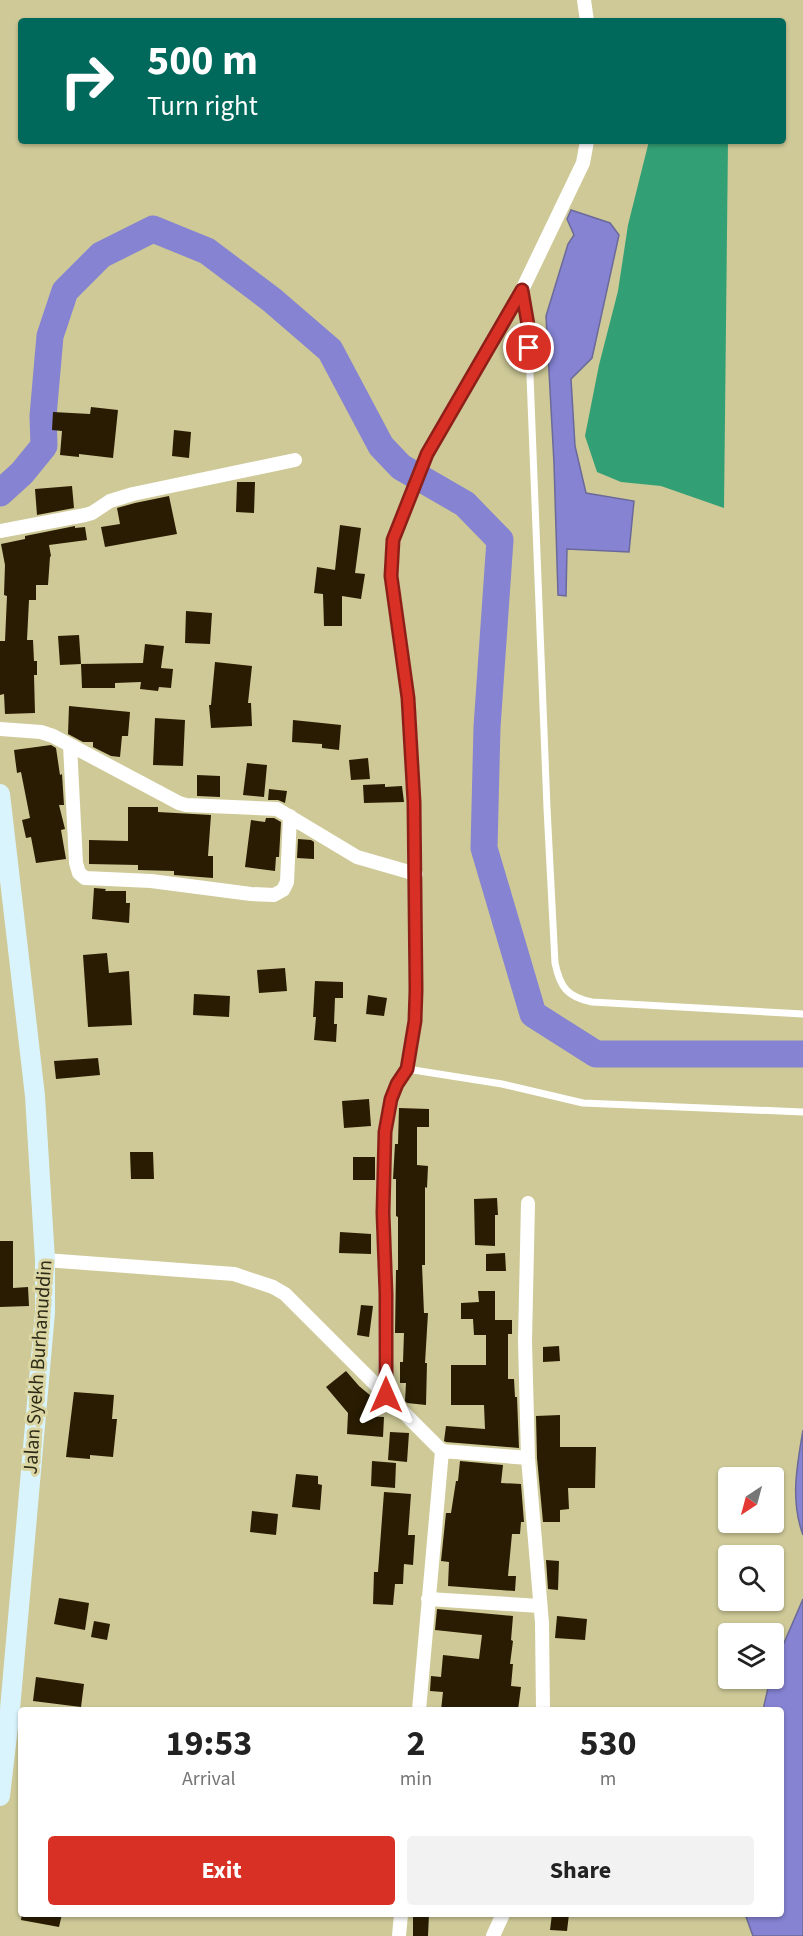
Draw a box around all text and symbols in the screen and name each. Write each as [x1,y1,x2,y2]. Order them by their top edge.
text: 500 m [147,31,258,91]
icon: right [48,42,126,120]
text: Turn right [147,87,258,126]
pin [503,322,554,373]
icon: arrive [512,331,545,364]
street label: Jalan Syekh Burhanuddin [17,1259,59,1475]
position arrow [354,1363,418,1427]
north arrow [718,1467,784,1533]
map controls [718,1467,784,1689]
button: search [718,1545,784,1611]
button: layers [718,1623,784,1689]
text: 19:53 [165,1718,252,1769]
text: 2 [406,1718,425,1769]
text: 530 [580,1718,637,1769]
text: Arrival [182,1765,236,1793]
text: min [400,1765,432,1793]
text: m [600,1765,616,1793]
button: Exit [48,1836,395,1905]
button: Share [407,1836,754,1905]

